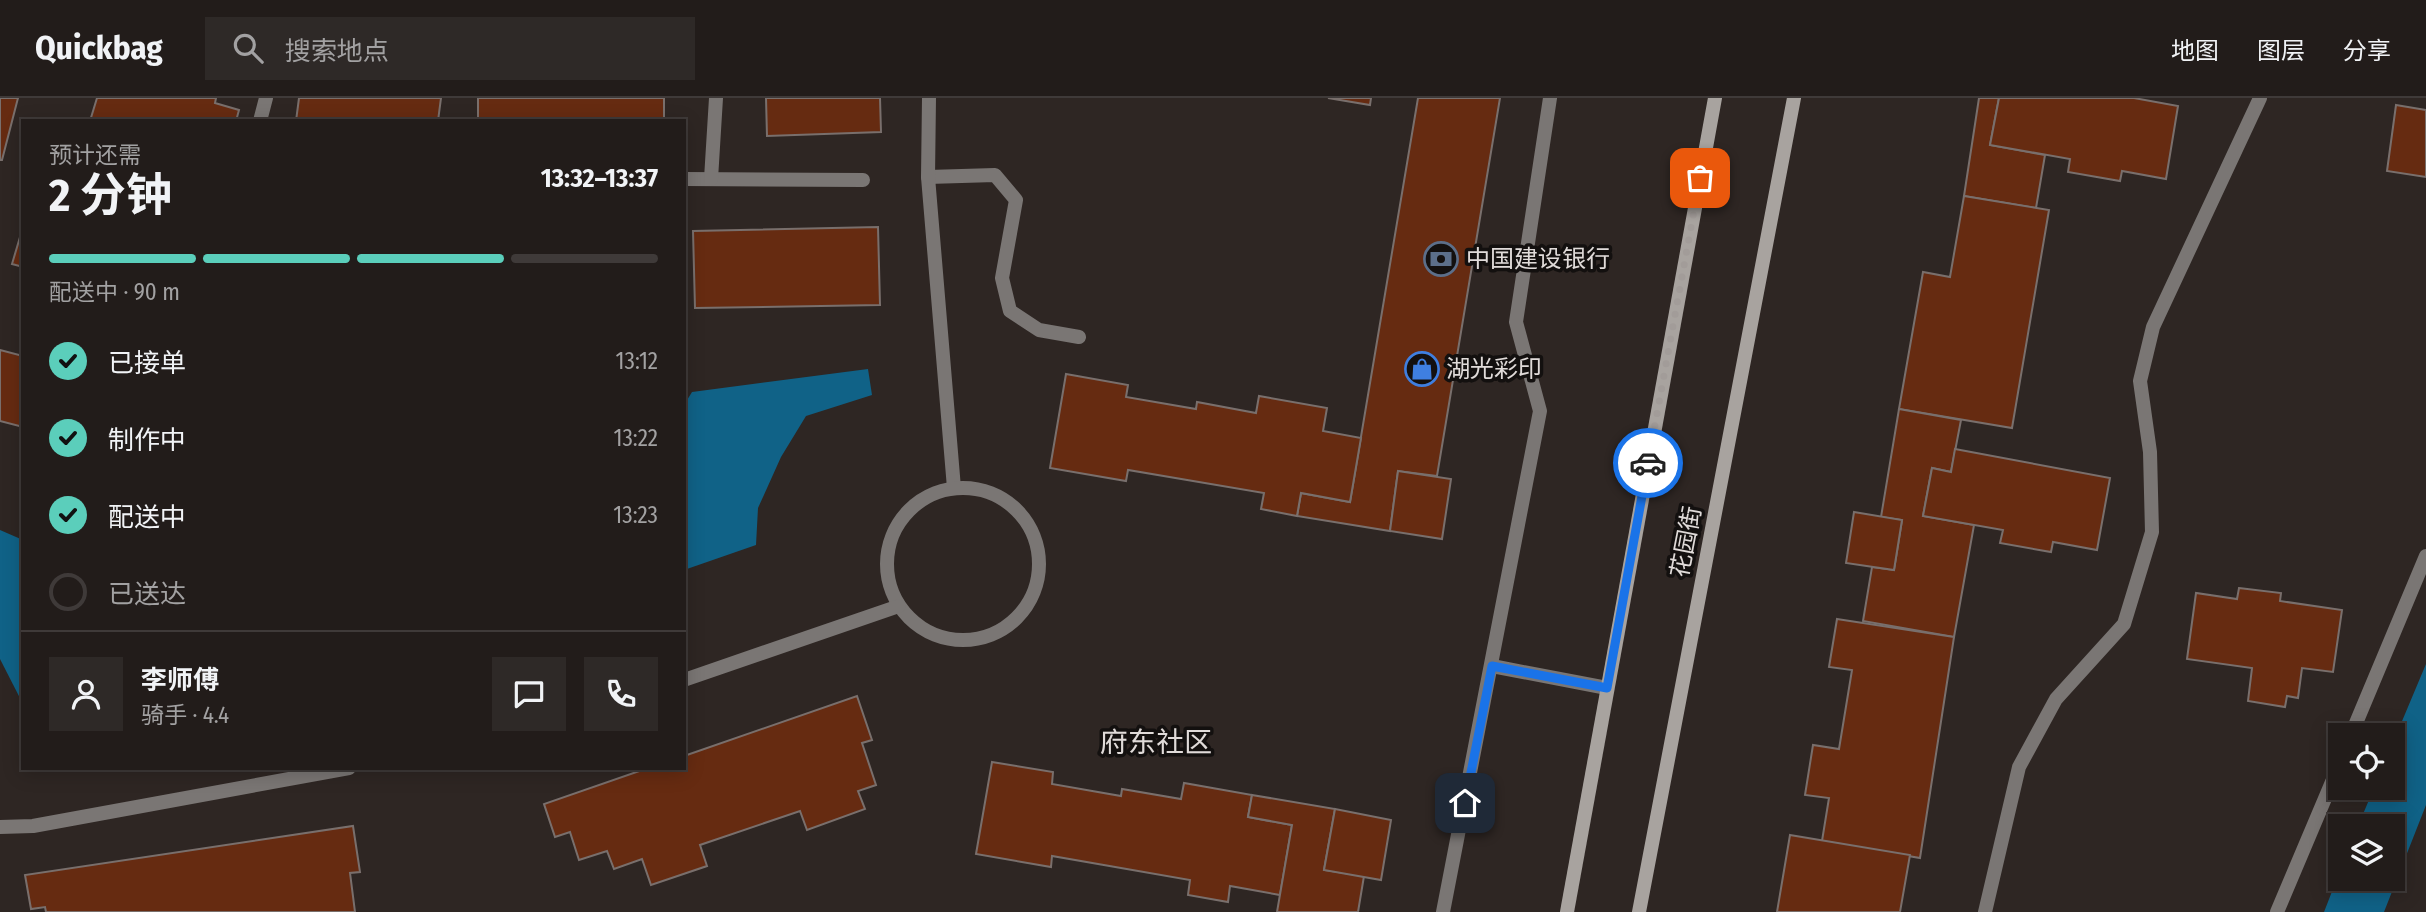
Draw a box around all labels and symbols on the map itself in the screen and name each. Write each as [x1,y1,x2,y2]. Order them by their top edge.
pin [1670,148,1730,208]
bank icon: 中国建设银行 [1422,240,1460,278]
place label: 中国建设银行 [1466,245,1610,273]
shop icon: 湖光彩印 [1403,350,1441,388]
place label: 湖光彩印 [1446,355,1542,383]
courier [1613,428,1683,498]
street label: 花园街 [1665,504,1707,580]
district label: 府东社区 [1100,726,1212,759]
pin [1435,773,1495,833]

